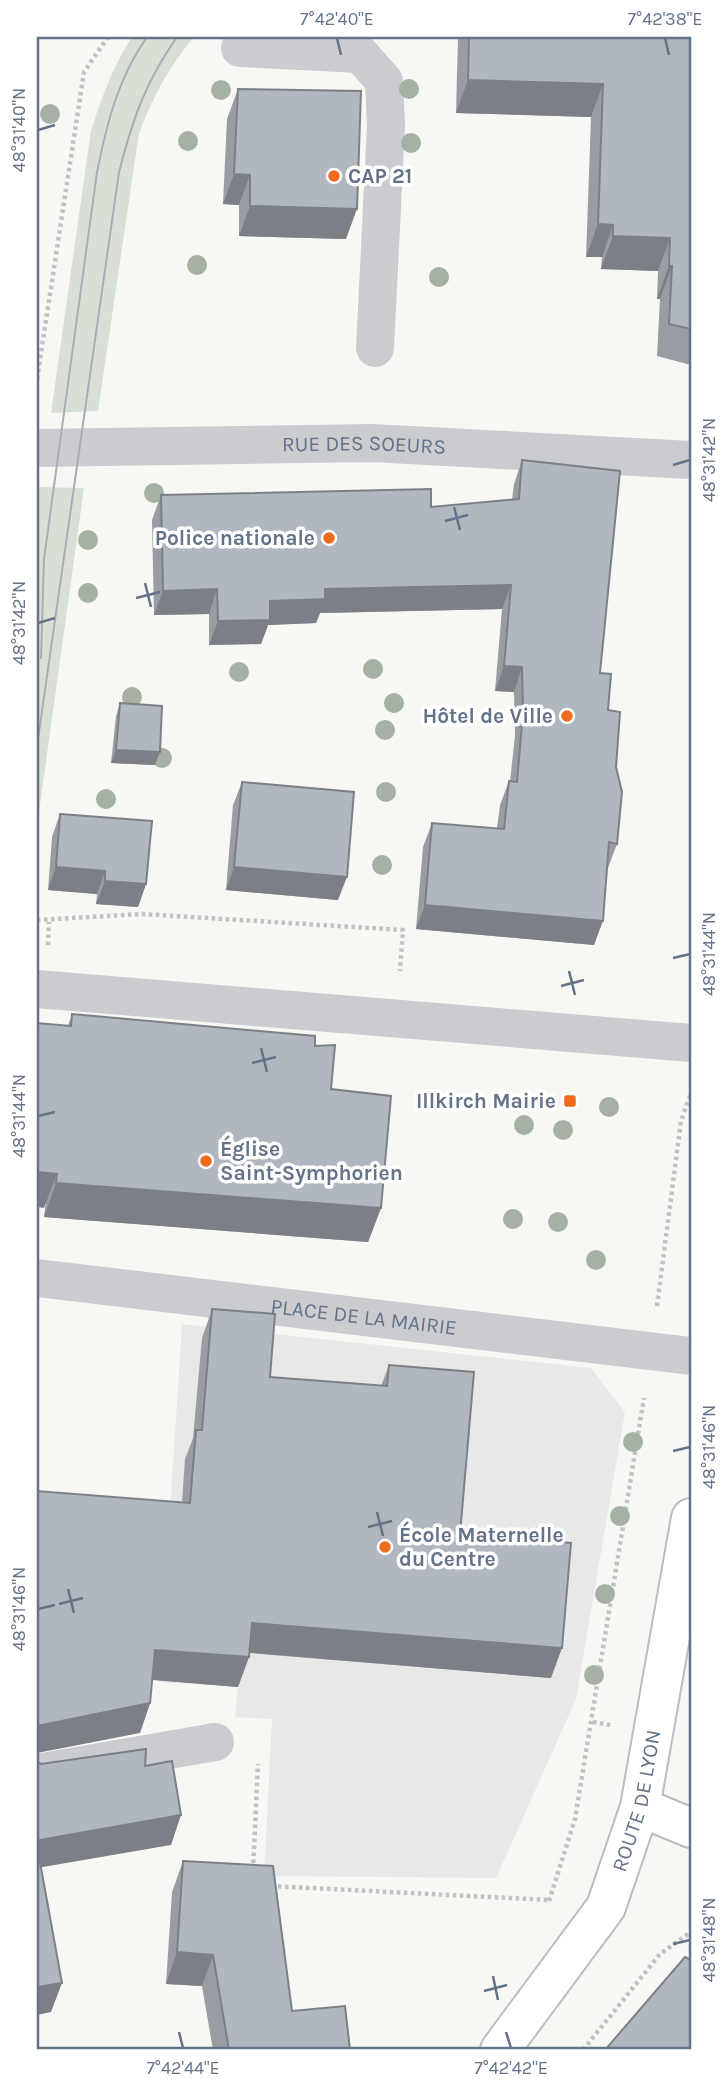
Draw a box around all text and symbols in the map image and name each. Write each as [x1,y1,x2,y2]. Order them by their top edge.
text: 7°42'40"E [300,8,374,30]
text: 7°42'38"E [628,8,702,30]
text: 48°31'40"N [8,88,30,172]
place label: CAP 21 [348,164,412,188]
marker: CAP 21 [326,168,342,184]
text: 48°31'42"N [698,418,720,502]
street label: RUE DES SOEURS [282,431,447,459]
place label: Police nationale [155,526,315,550]
marker: Police nationale [321,530,337,546]
text: 48°31'42"N [8,581,30,665]
place label: Hôtel de Ville [422,704,553,728]
marker: Hôtel de Ville [559,708,575,724]
text: 48°31'44"N [698,912,720,996]
text: 48°31'44"N [8,1074,30,1158]
place label: Illkirch Mairie [416,1089,556,1113]
marker: Illkirch Mairie [562,1093,578,1109]
place label: Église Saint-Symphorien [220,1135,403,1185]
marker: Église Saint-Symphorien [198,1153,214,1169]
street label: PLACE DE LA MAIRIE [269,1294,458,1340]
text: 48°31'46"N [698,1405,720,1489]
place label: École Maternelle du Centre [399,1521,564,1571]
marker: École Maternelle du Centre [377,1539,393,1555]
text: 48°31'46"N [8,1567,30,1651]
street label: ROUTE DE LYON [607,1728,665,1875]
text: 48°31'48"N [698,1897,720,1983]
text: 7°42'44"E [146,2057,220,2079]
text: 7°42'42"E [474,2057,548,2079]

